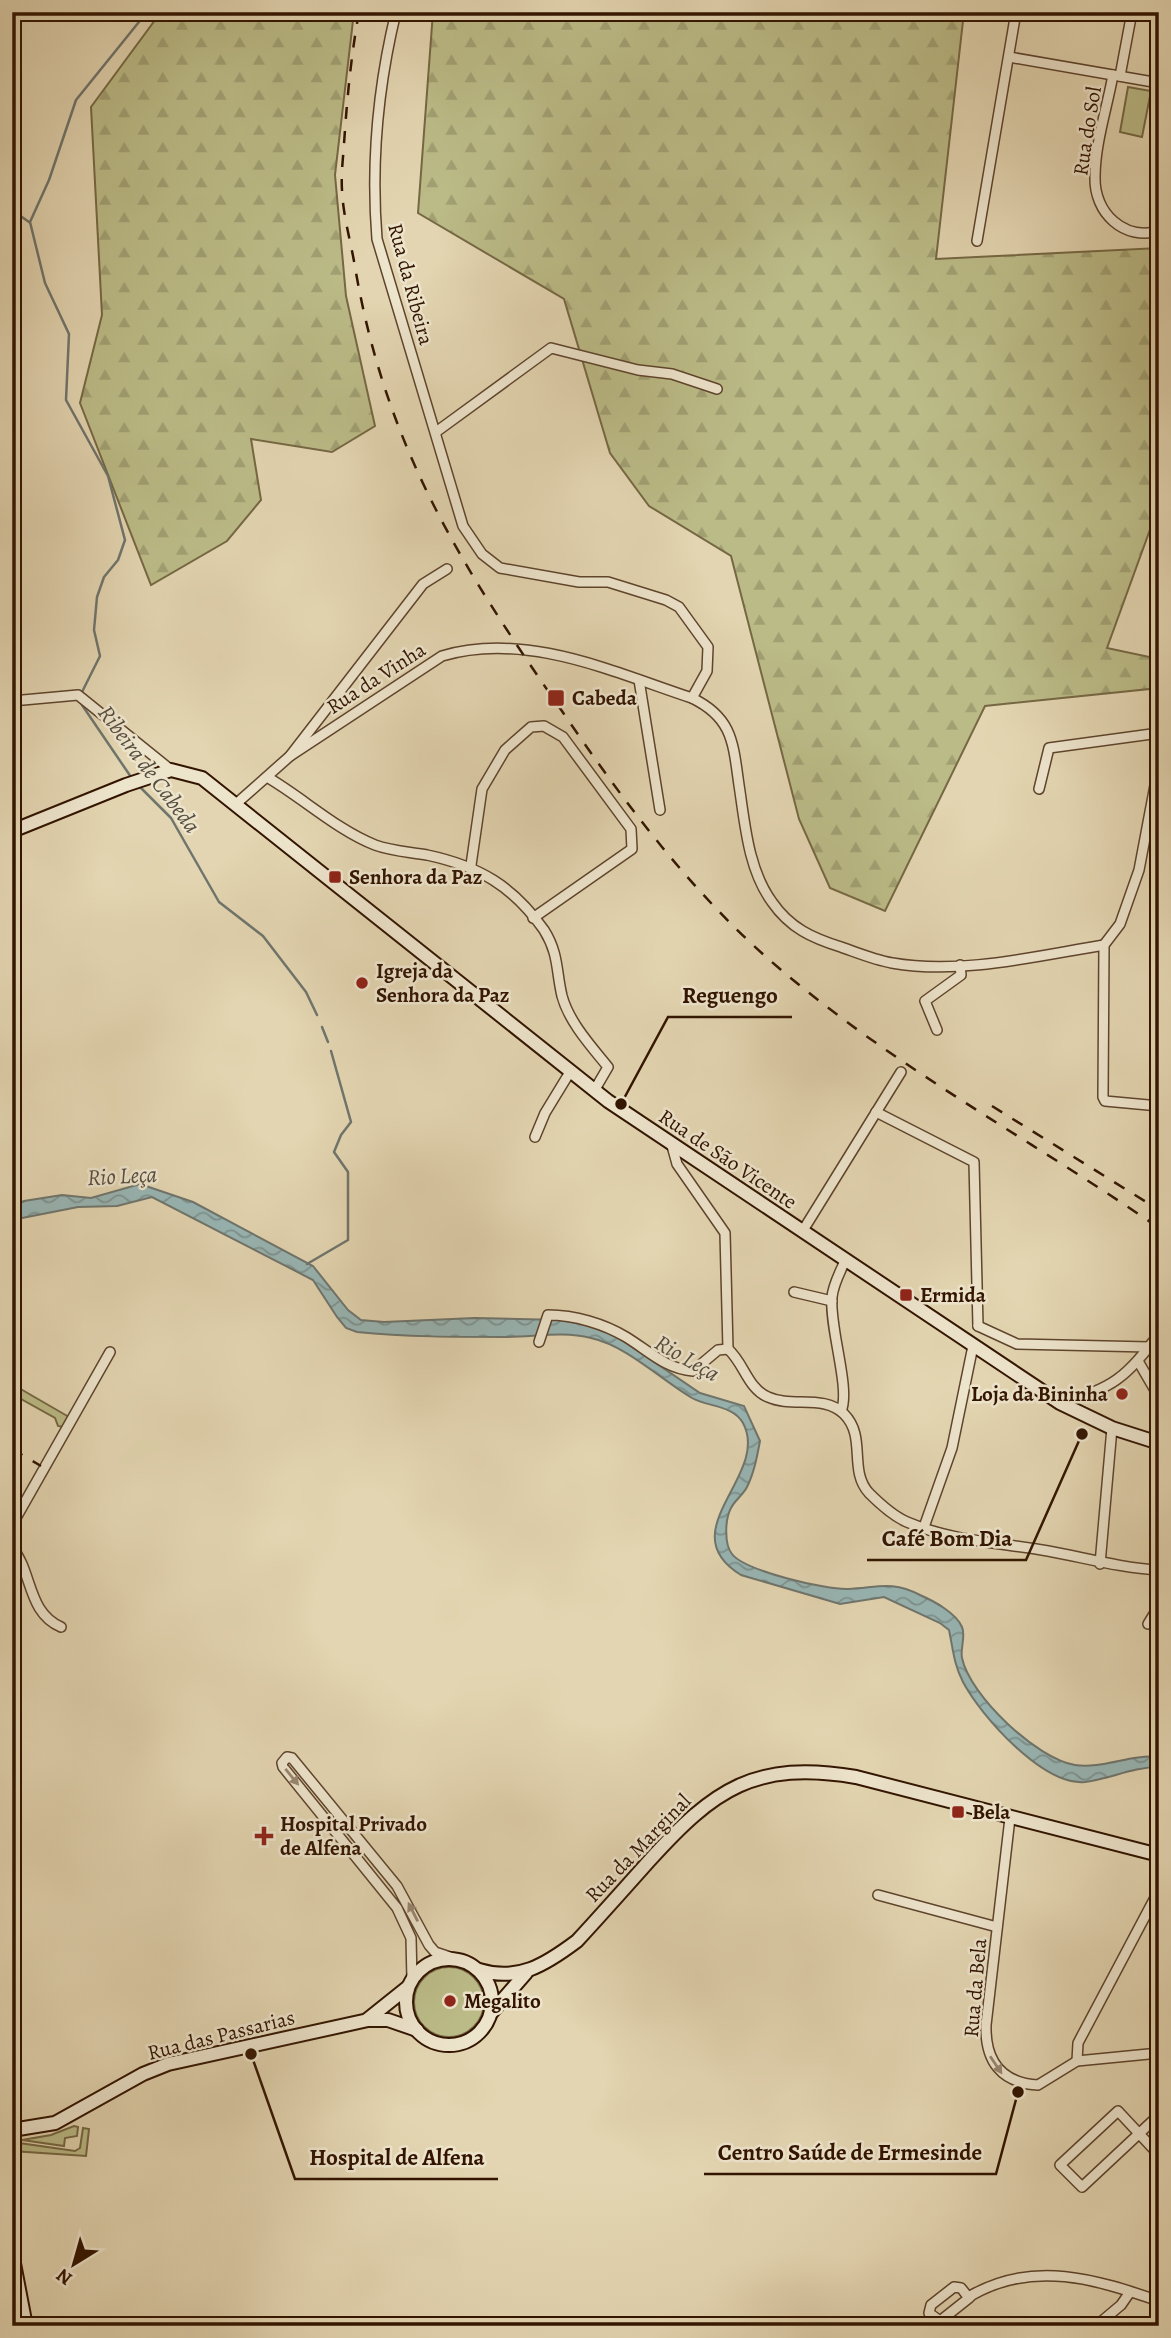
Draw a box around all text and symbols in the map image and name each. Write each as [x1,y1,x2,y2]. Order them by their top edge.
street label: Rua do Sol [1066,85,1108,177]
street label: Rua da Ribeira [381,220,441,348]
street label: Rua da Vinha [321,635,431,721]
place label: Cabeda [572,684,638,712]
marker: Cabeda [546,688,566,708]
water label: Ribeira de Cabeda [91,699,208,840]
place label: Senhora da Paz [349,863,483,891]
marker: Senhora da Paz [327,869,343,885]
place label: Igreja da Senhora da Paz [376,957,510,1009]
callout: Reguengo [668,973,792,1017]
marker: Igreja da Senhora da Paz [354,975,370,991]
text: Reguengo [682,980,778,1011]
street label: Rua de São Vicente [653,1102,803,1216]
water label: Rio Leça [86,1159,158,1193]
place label: Ermida [920,1281,987,1309]
marker: Ermida [898,1287,914,1303]
water label: Rio Leça [649,1327,725,1389]
place label: Loja da Bininha [971,1380,1109,1408]
marker: Loja da Bininha [1114,1386,1130,1402]
callout: Café Bom Dia [867,1516,1026,1560]
text: Café Bom Dia [882,1523,1012,1554]
one-way arrow [284,1768,299,1786]
street label: Rua da Marginal [579,1788,697,1908]
place label: Bela [972,1798,1011,1826]
marker: Bela [950,1804,966,1820]
place label: Hospital Privado de Alfena [280,1810,427,1862]
marker: Hospital Privado de Alfena [254,1826,274,1846]
one-way arrow [407,1902,418,1922]
street label: Rua da Bela [957,1937,993,2039]
place label: Megalito [464,1987,541,2015]
marker: Megalito [442,1993,458,2009]
street label: Rua das Passarias [144,2003,298,2067]
one-way arrow [990,2055,1003,2075]
callout: Centro Saúde de Ermesinde [704,2130,996,2174]
callout: Hospital de Alfena [295,2135,498,2179]
text: Centro Saúde de Ermesinde [718,2137,982,2168]
text: Hospital de Alfena [309,2142,485,2173]
north arrow [38,2230,108,2300]
text: N [51,2262,78,2291]

